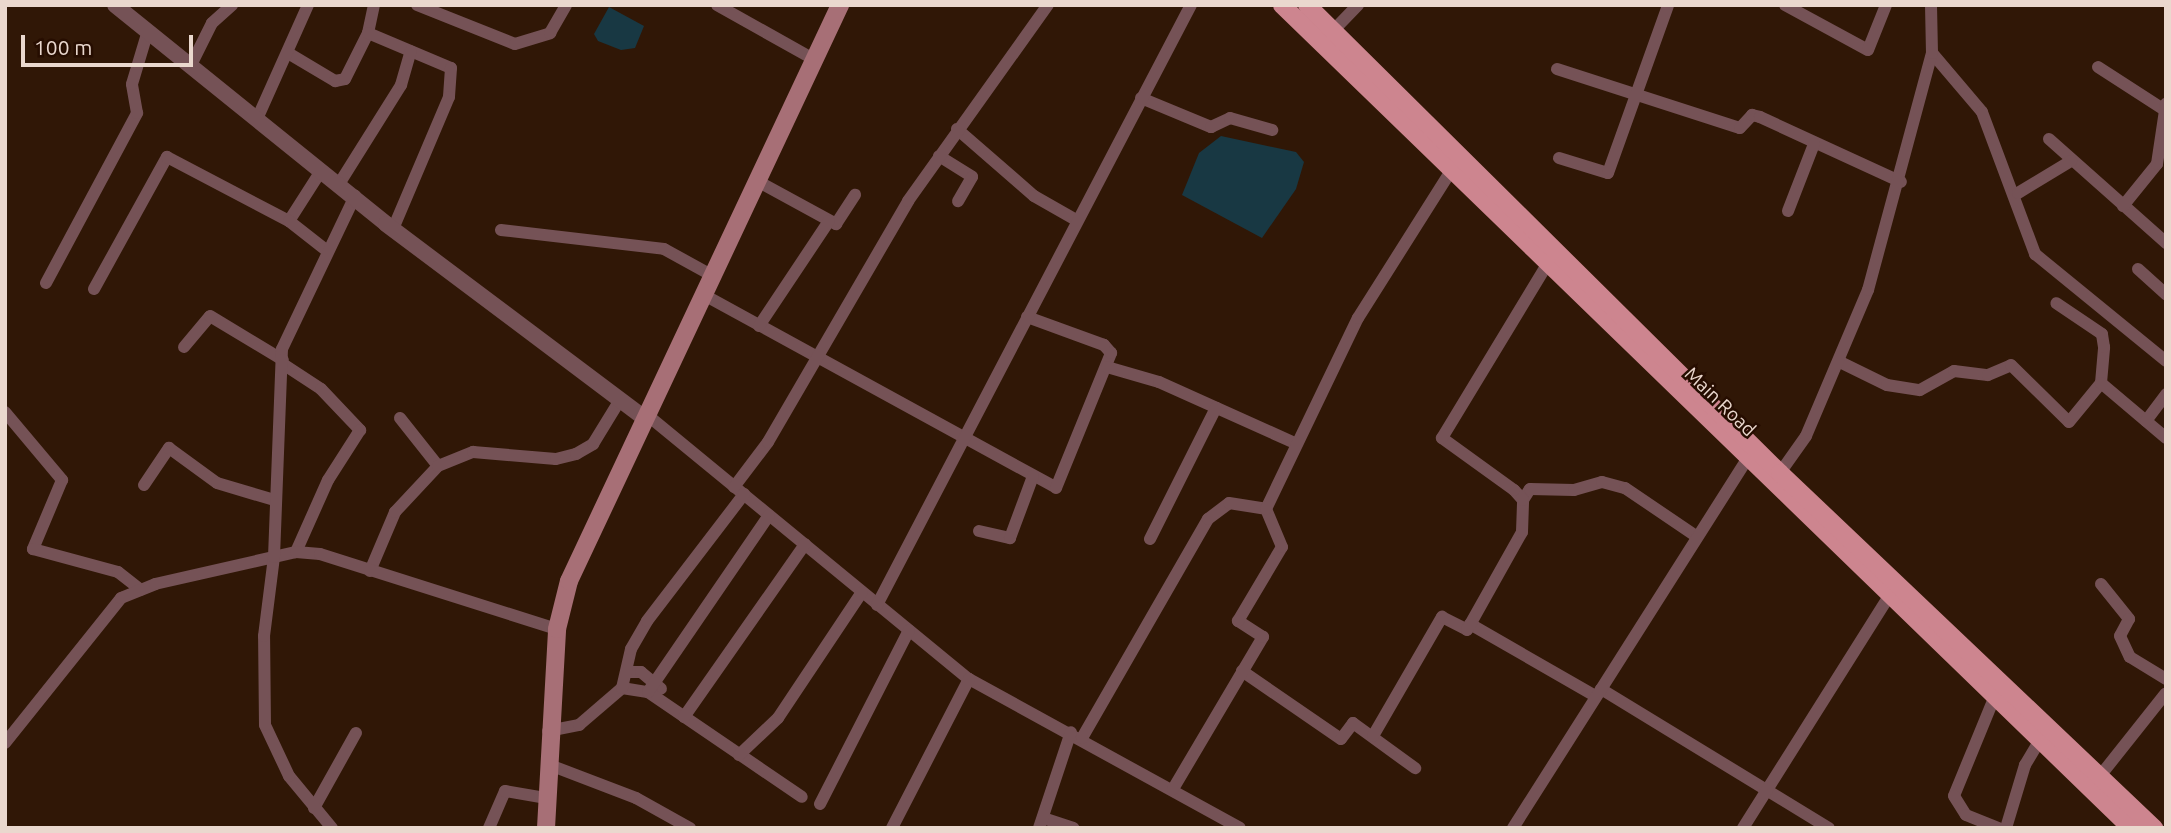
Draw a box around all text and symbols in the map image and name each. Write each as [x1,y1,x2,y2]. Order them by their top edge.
scale bar [24,21,196,65]
text: 100 m [34,35,92,59]
street label: Main Road [1680,363,1760,441]

